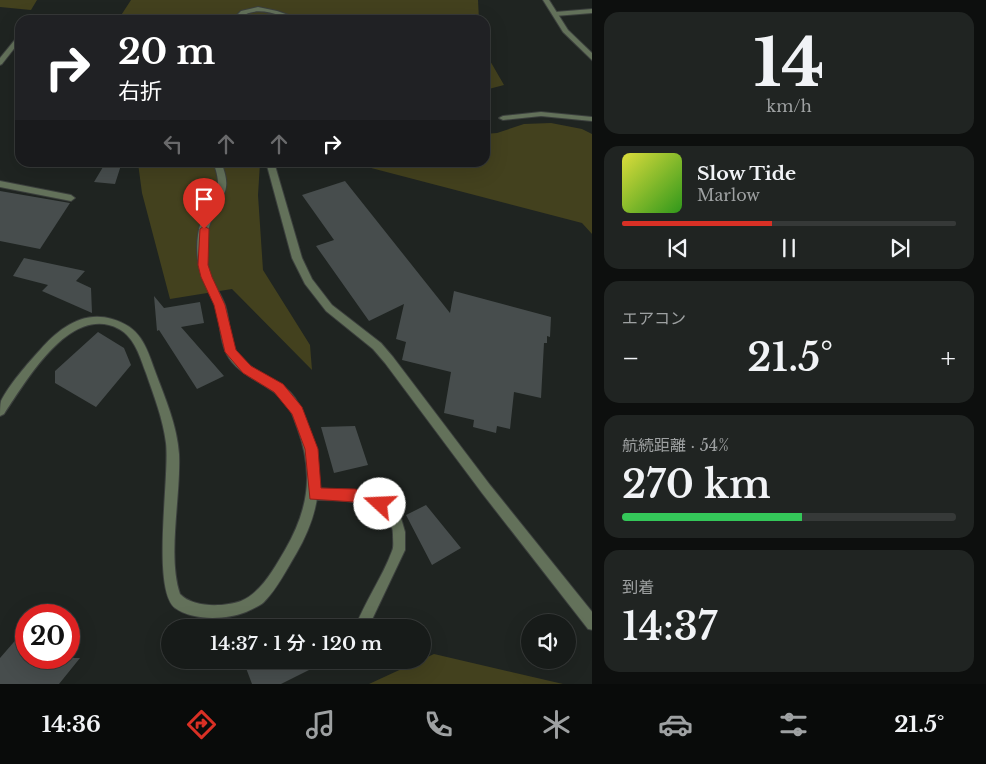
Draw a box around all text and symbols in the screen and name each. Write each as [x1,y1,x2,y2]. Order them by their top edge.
text: 14 [753,23,825,104]
text: 20 m [118,30,215,73]
icon: right [35,35,100,100]
text: 右折 [118,78,162,105]
text: km/h [766,96,812,116]
icon: left [159,130,187,158]
icon: ahead [212,130,240,158]
icon: ahead [265,130,293,158]
icon: right [318,130,346,158]
text: Slow Tide [697,162,796,185]
pin [183,178,225,229]
icon: arrive [190,185,218,213]
text: Marlow [697,185,760,205]
icon: previous [664,234,692,262]
icon: pause [775,234,803,262]
icon: next [886,234,914,262]
text: エアコン [622,308,686,328]
text: 21.5° [747,334,833,381]
text: − [622,341,640,376]
text: + [941,341,956,376]
text: 航続距離 · 54% [622,435,729,455]
text: 270 km [622,461,771,508]
position arrow [353,477,405,529]
text: 到着 [622,577,654,597]
text: 14:37 [622,603,717,650]
speed limit sign: 20 [15,604,80,669]
map controls [521,614,576,669]
button: sound [521,614,576,669]
text: 14:37 · 1 分 · 120 m [210,632,382,655]
icon: directions [184,707,219,742]
icon: music [303,707,338,742]
icon: phone [421,707,456,742]
icon: climate [539,707,574,742]
icon: car [658,707,693,742]
icon: filters [776,707,811,742]
text: 14:36 [42,711,101,738]
text: 21.5° [894,711,944,738]

